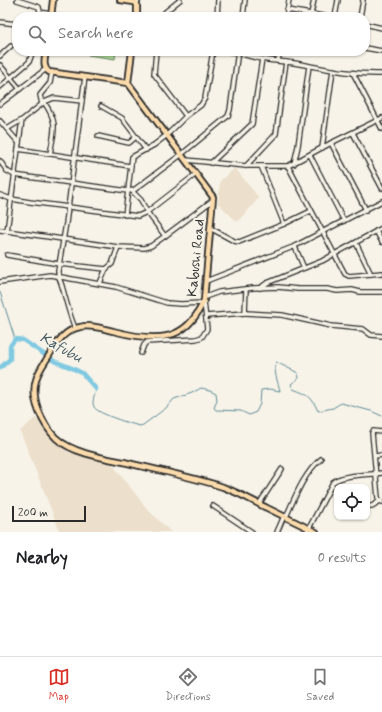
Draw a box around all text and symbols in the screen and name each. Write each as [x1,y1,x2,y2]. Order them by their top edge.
search box [12,12,370,56]
icon: search [26,23,48,45]
text: Search here [58,24,134,44]
street label: Kabushi Road [183,218,209,298]
water label: Kafubu [36,328,86,368]
map controls [334,484,370,520]
button: locate [334,484,370,520]
scale bar [12,504,86,523]
text: 200 m [18,506,48,520]
text: Nearby [16,547,68,569]
text: 0 results [318,550,366,567]
tab: Map [48,666,70,704]
tab: Directions [165,666,211,704]
tab: Saved [306,666,334,704]

